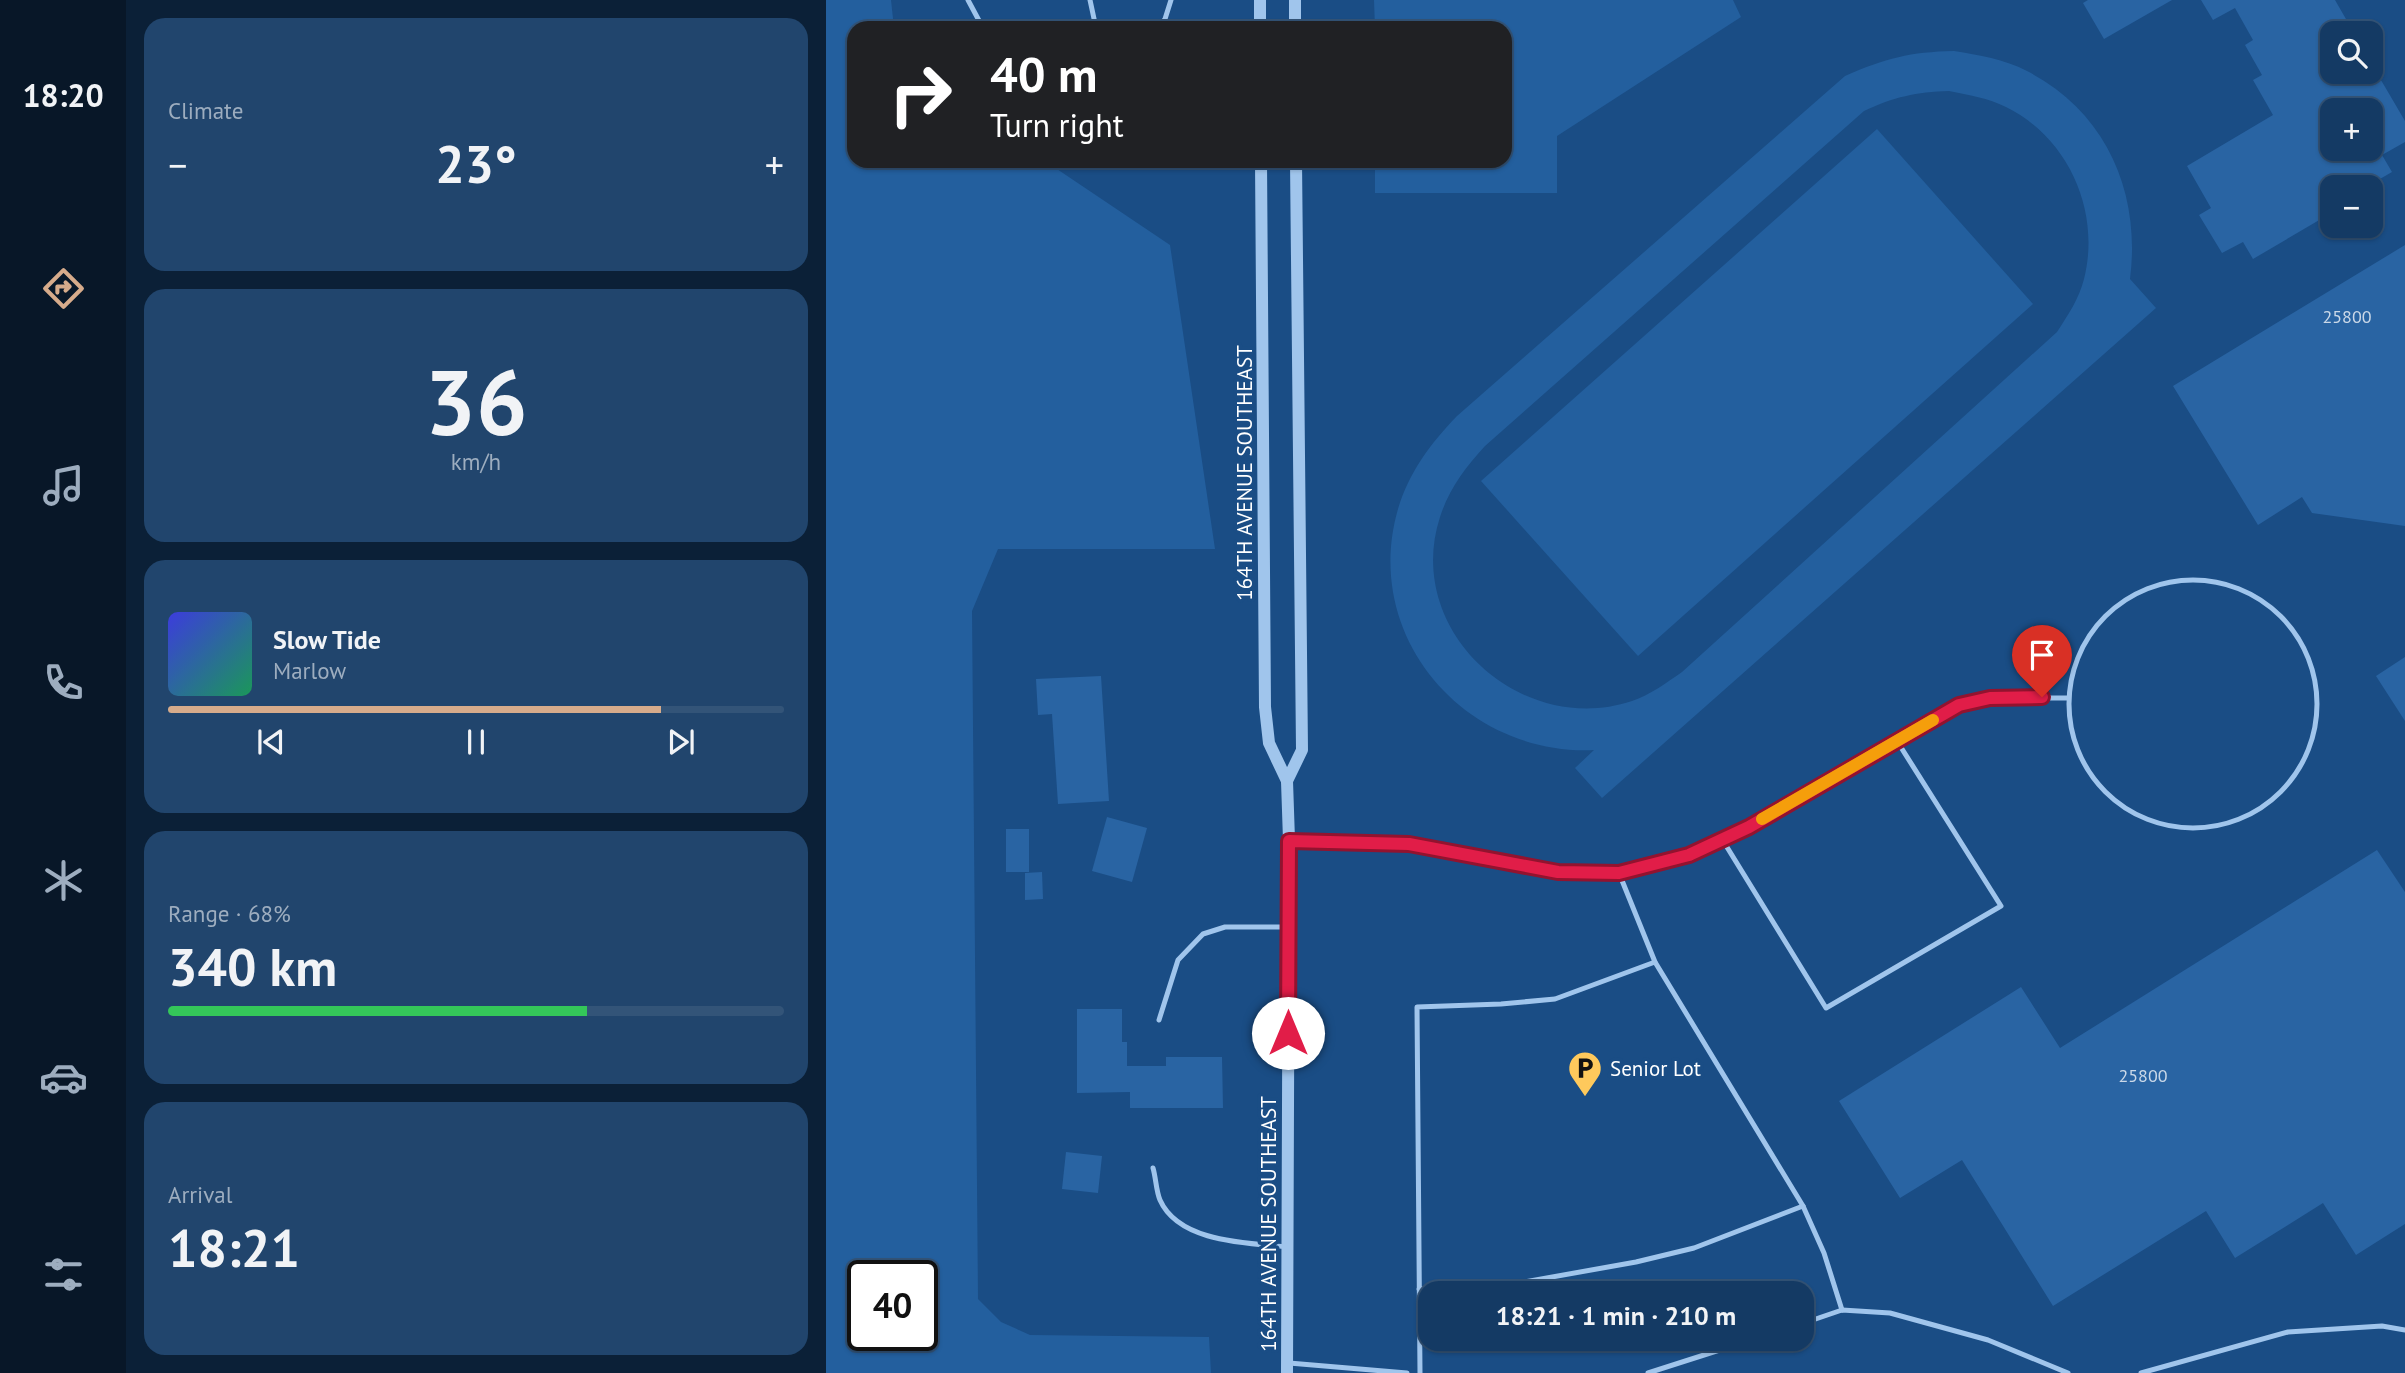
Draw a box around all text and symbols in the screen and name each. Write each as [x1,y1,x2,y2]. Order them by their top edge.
map controls [2320,21,2383,238]
button: search [2320,21,2383,84]
text: 40 m [990,42,1097,106]
icon: right [875,49,966,140]
text: 18:20 [22,74,104,116]
text: Climate [168,96,243,125]
button: + [2320,98,2383,161]
text: Turn right [990,104,1124,146]
text: 23° [435,130,517,197]
text: − [168,140,187,189]
text: + [765,140,784,189]
button: − [2320,175,2383,238]
icon: directions [39,264,88,313]
house number: 25800 [2322,305,2372,328]
text: 36 [424,342,528,460]
street label: 164TH AVENUE SOUTHEAST [1231,345,1258,601]
text: km/h [451,447,501,476]
icon: music [39,461,88,510]
text: Slow Tide [273,623,381,656]
pin [2012,625,2072,697]
icon: arrive [2023,636,2061,674]
text: Marlow [273,656,346,685]
icon: phone [39,658,88,707]
icon: previous [252,723,290,761]
icon: pause [457,723,495,761]
icon: next [662,723,700,761]
icon: climate [39,856,88,905]
text: Range · 68% [168,899,291,928]
text: 340 km [168,933,337,1000]
position arrow [1251,996,1325,1070]
parking icon: Senior Lot [1566,1049,1604,1098]
icon: car [39,1053,88,1102]
place label: Senior Lot [1610,1055,1701,1082]
house number: 25800 [2118,1064,2168,1087]
street label: 164TH AVENUE SOUTHEAST [1255,1096,1282,1352]
text: Arrival [168,1180,232,1209]
text: 18:21 [168,1214,300,1281]
icon: filters [39,1250,88,1299]
speed limit sign: 40 [847,1260,938,1351]
text: 18:21 · 1 min · 210 m [1496,1299,1736,1332]

